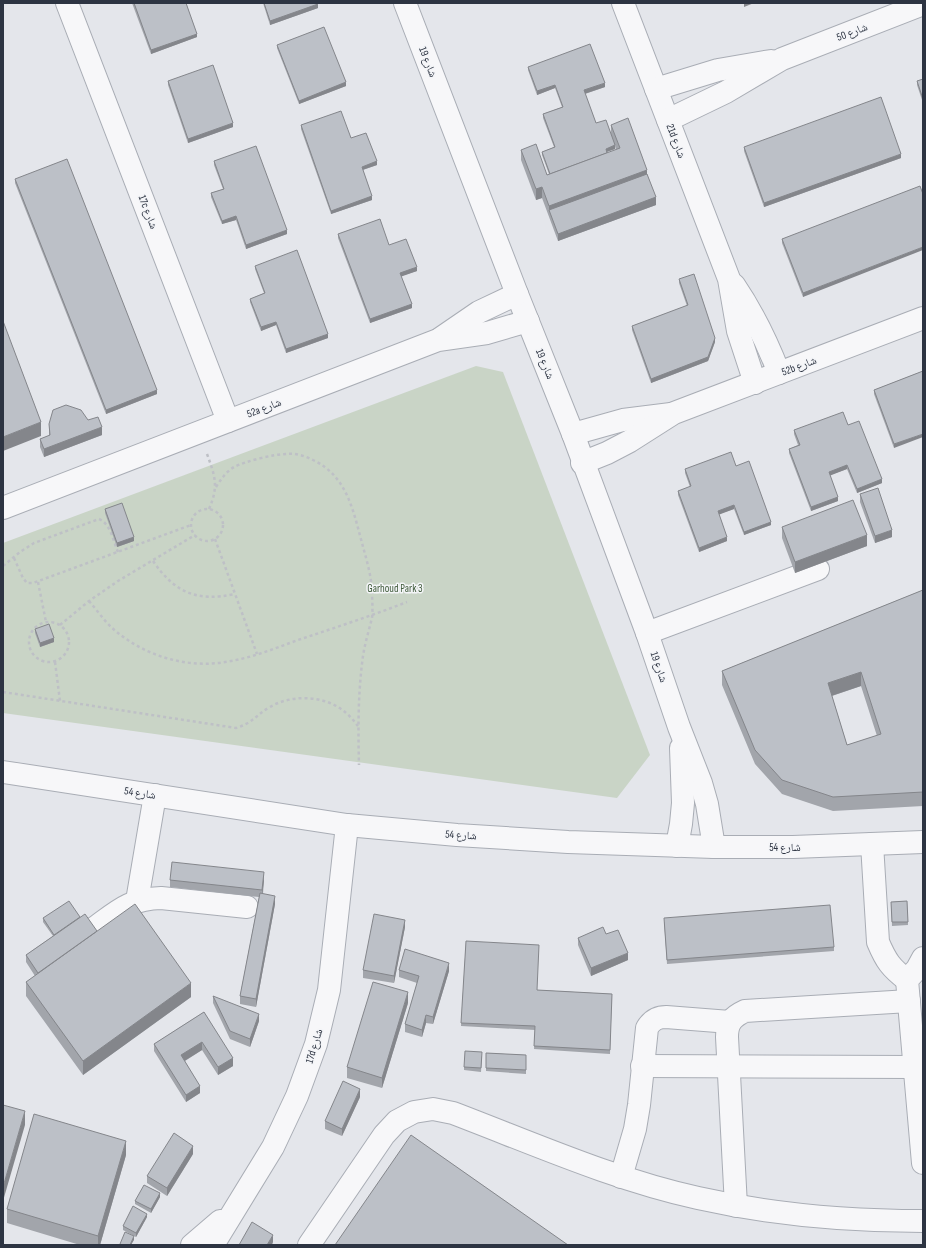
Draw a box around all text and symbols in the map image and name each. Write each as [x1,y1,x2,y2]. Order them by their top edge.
street label: شارع 50 [835,20,869,44]
street label: شارع 19 [416,45,440,79]
street label: 21d شارع [664,122,688,160]
street label: 17c شارع [136,193,160,231]
street label: شارع 19 [533,347,557,381]
street label: 52b شارع [780,353,818,379]
street label: 52a شارع [245,396,283,420]
park label: Garhoud Park 3 [367,582,423,595]
street label: شارع 19 [648,650,670,684]
street label: شارع 54 [123,784,157,802]
street label: شارع 54 [445,827,477,843]
street label: شارع 54 [769,841,801,854]
street label: 17d شارع [303,1027,325,1065]

